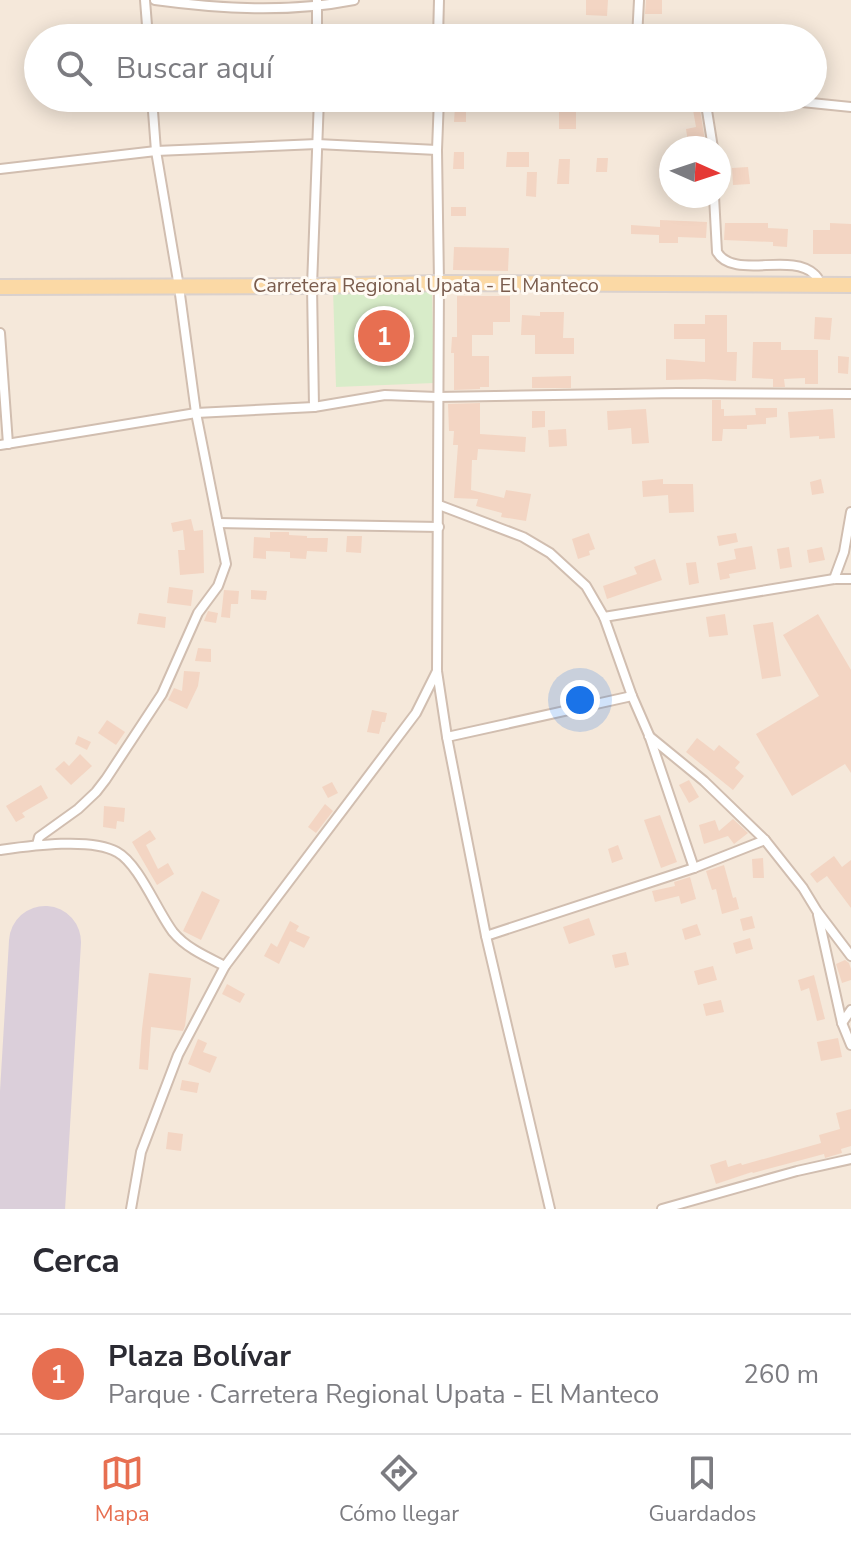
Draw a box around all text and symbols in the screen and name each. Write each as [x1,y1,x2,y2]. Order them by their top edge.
search box [24,24,827,112]
icon: search [52,46,96,90]
text: Buscar aquí [116,48,273,89]
north arrow [659,136,731,208]
street label: Carretera Regional Upata - El Manteco [253,272,599,299]
pin: 1 [358,306,410,366]
your location [560,680,600,720]
text: Cerca [32,1238,120,1284]
text: Plaza Bolívar [108,1336,291,1377]
text: 1 [50,1357,66,1392]
text: 260 m [743,1357,819,1392]
text: Parque · Carretera Regional Upata - El Manteco [108,1377,659,1412]
tab: Mapa [95,1451,150,1529]
tab: Cómo llegar [339,1451,459,1529]
tab: Guardados [648,1451,756,1529]

